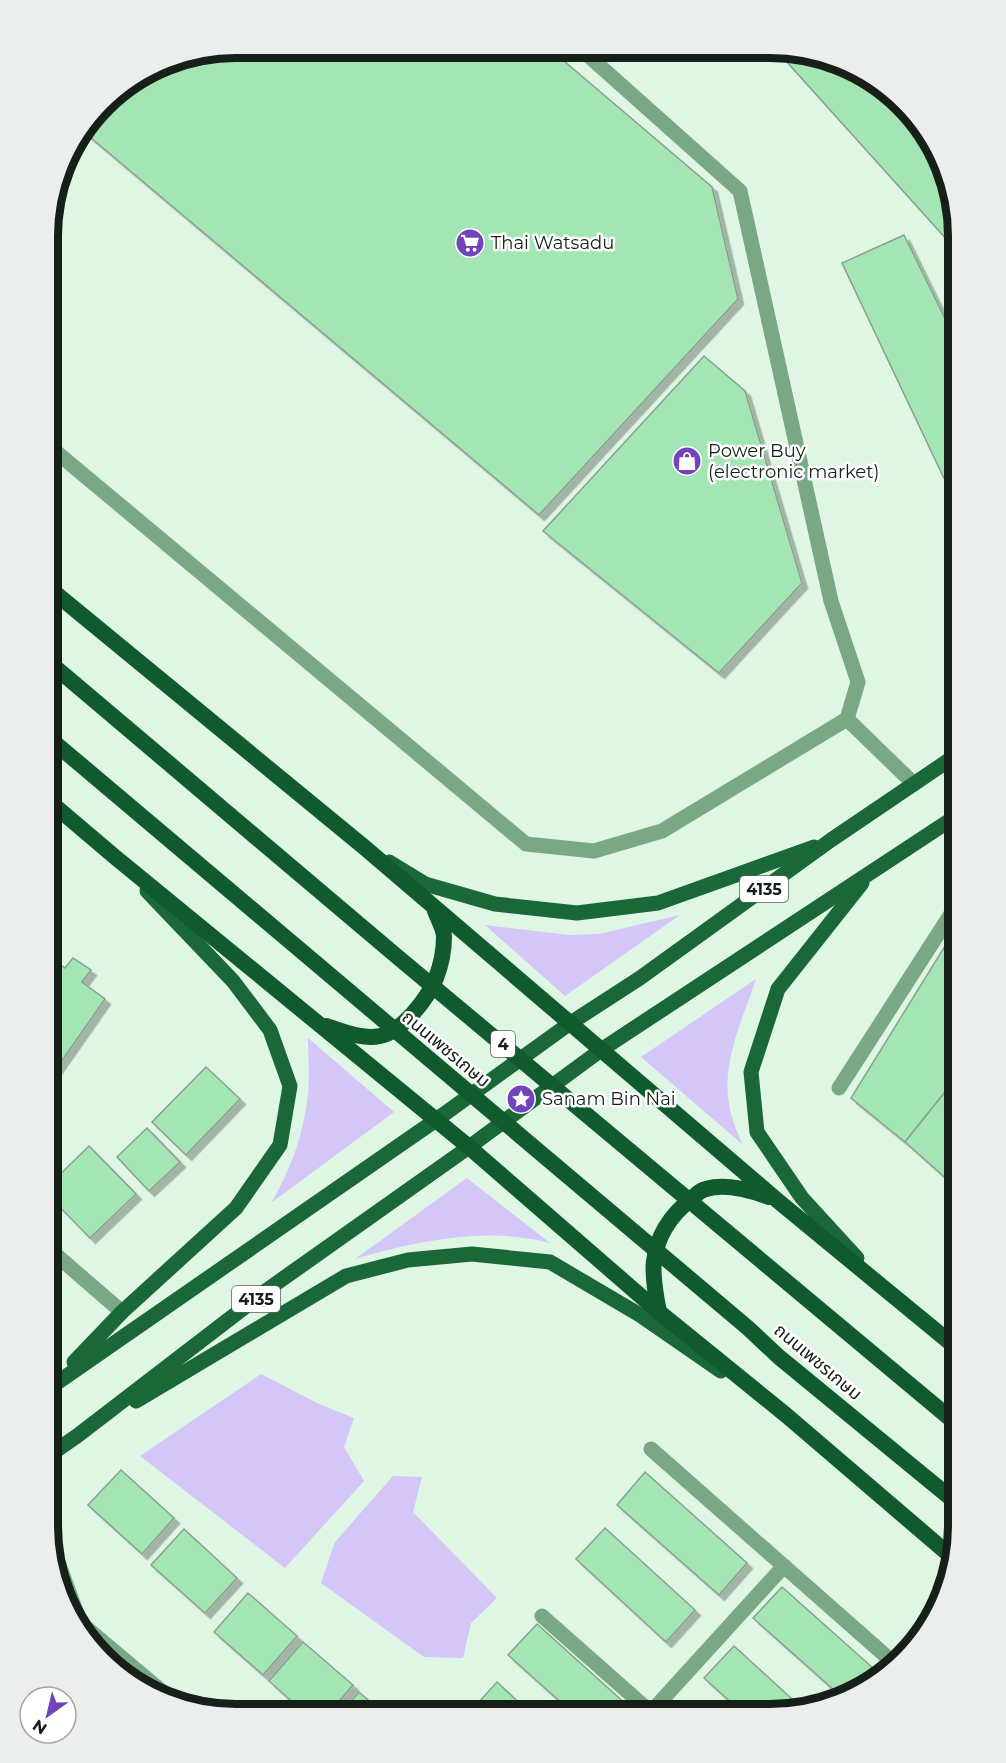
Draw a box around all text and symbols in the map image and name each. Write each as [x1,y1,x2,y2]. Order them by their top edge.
supermarket icon: Thai Watsadu [454,227,486,259]
place label: Thai Watsadu [491,232,614,254]
place label: Power Buy (electronic market) [708,440,879,483]
shop icon: Power Buy (electronic market) [671,445,703,477]
road number: 4135 [740,876,788,902]
street label: ถนนเพชรเกษม [398,1006,494,1092]
road number: 4 [491,1031,515,1057]
place icon: Sanam Bin Nai [505,1083,537,1115]
place label: Sanam Bin Nai [542,1088,676,1110]
road number: 4135 [232,1286,280,1312]
street label: ถนนเพชรเกษม [770,1319,866,1405]
north arrow [18,1685,78,1745]
text: N [29,1716,51,1739]

